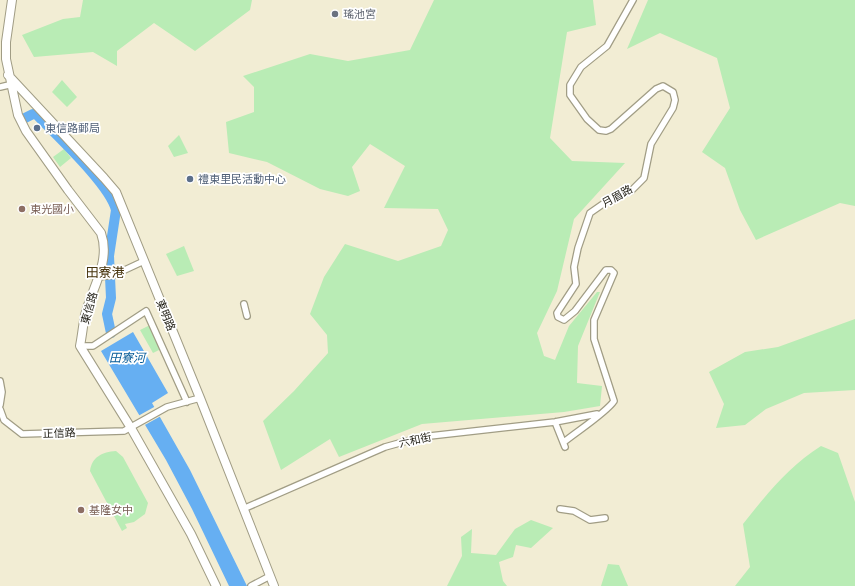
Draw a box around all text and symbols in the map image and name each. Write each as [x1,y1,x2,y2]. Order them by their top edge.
place label: 瑤池宮 [343,5,376,21]
marker: 瑤池宮 [330,9,340,19]
place label: 東信路郵局 [45,119,100,135]
marker: 東信路郵局 [32,123,42,133]
place label: 禮東里民活動中心 [198,170,286,186]
marker: 禮東里民活動中心 [185,174,195,184]
street label: 月眉路 [598,180,635,210]
place label: 東光國小 [30,200,74,216]
marker: 東光國小 [17,204,27,214]
district label: 田寮港 [85,262,125,281]
street label: 東信路 [76,290,100,326]
street label: 東明路 [153,296,181,333]
water label: 田寮河 [109,348,147,365]
street label: 正信路 [42,423,76,441]
street label: 六和街 [397,428,433,450]
place label: 基隆女中 [89,501,133,517]
marker: 基隆女中 [76,505,86,515]

